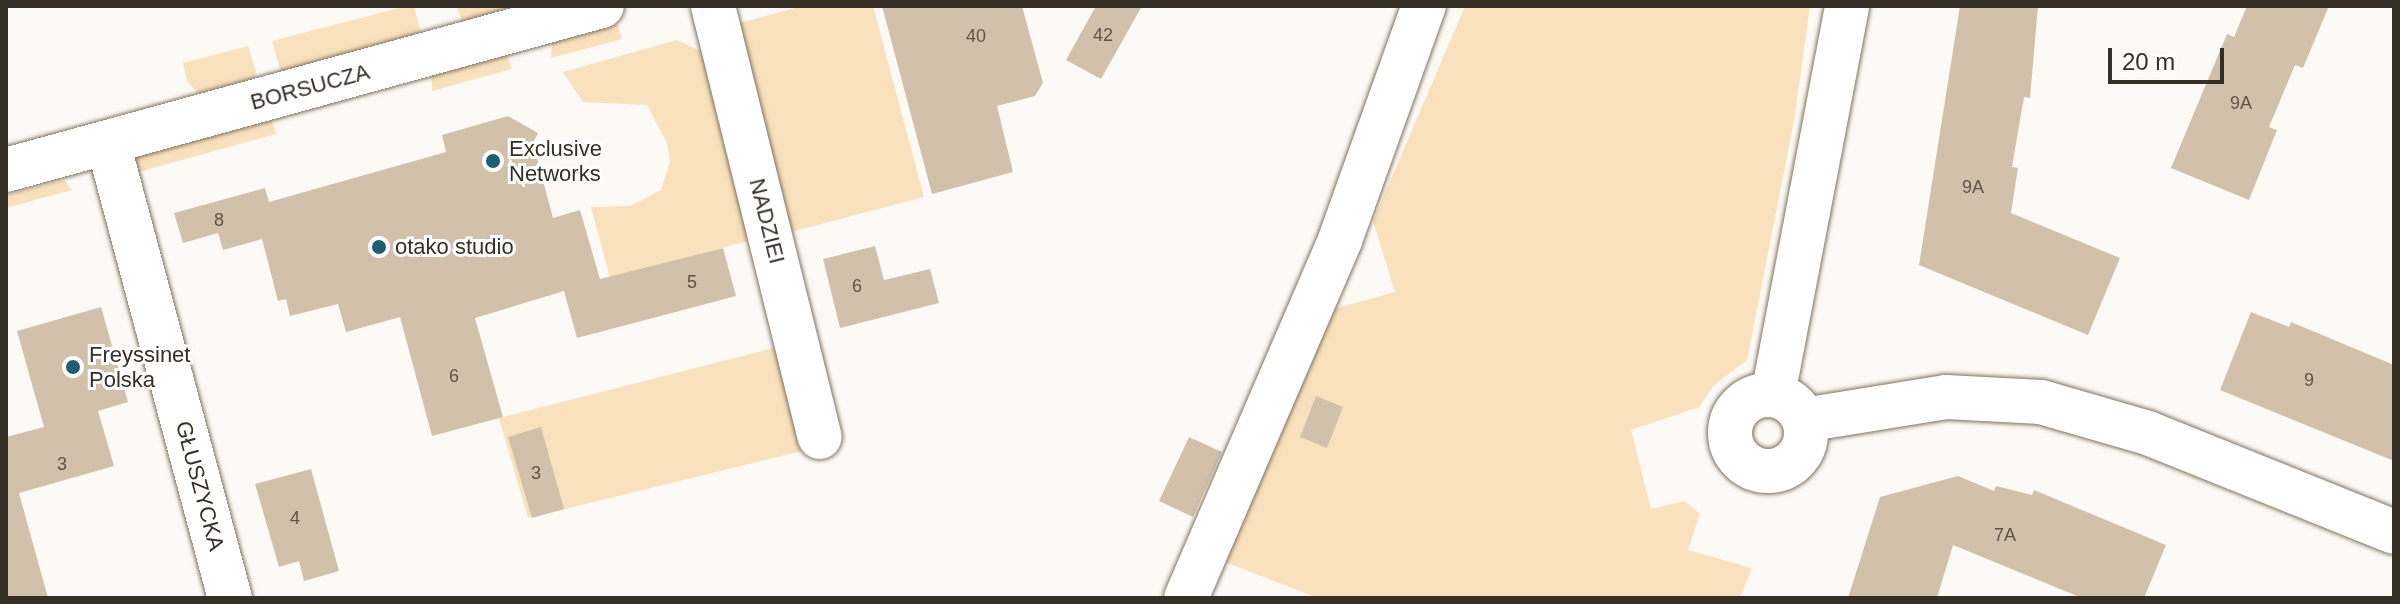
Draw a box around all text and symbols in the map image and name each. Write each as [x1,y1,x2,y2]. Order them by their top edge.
house number: 42 [1093,24,1113,46]
house number: 40 [966,25,986,47]
scale bar [2112,32,2228,82]
text: 20 m [2122,48,2175,75]
street label: BORSUCZA [248,58,372,116]
house number: 9A [2230,92,2252,114]
place label: Exclusive Networks [509,135,602,186]
marker: Exclusive Networks [484,152,502,170]
street label: NADZIEI [744,176,790,266]
house number: 9A [1962,176,1984,198]
house number: 8 [214,209,224,231]
place label: otako studio [395,234,514,260]
marker: otako studio [370,238,388,256]
house number: 5 [687,271,697,293]
house number: 6 [852,275,862,297]
place label: Freyssinet Polska [89,341,190,392]
marker: Freyssinet Polska [64,358,82,376]
house number: 6 [449,365,459,387]
house number: 9 [2304,369,2314,391]
street label: GŁUSZYCKA [170,418,230,554]
house number: 3 [57,453,67,475]
house number: 3 [531,462,541,484]
house number: 4 [290,507,300,529]
house number: 7A [1994,524,2016,546]

